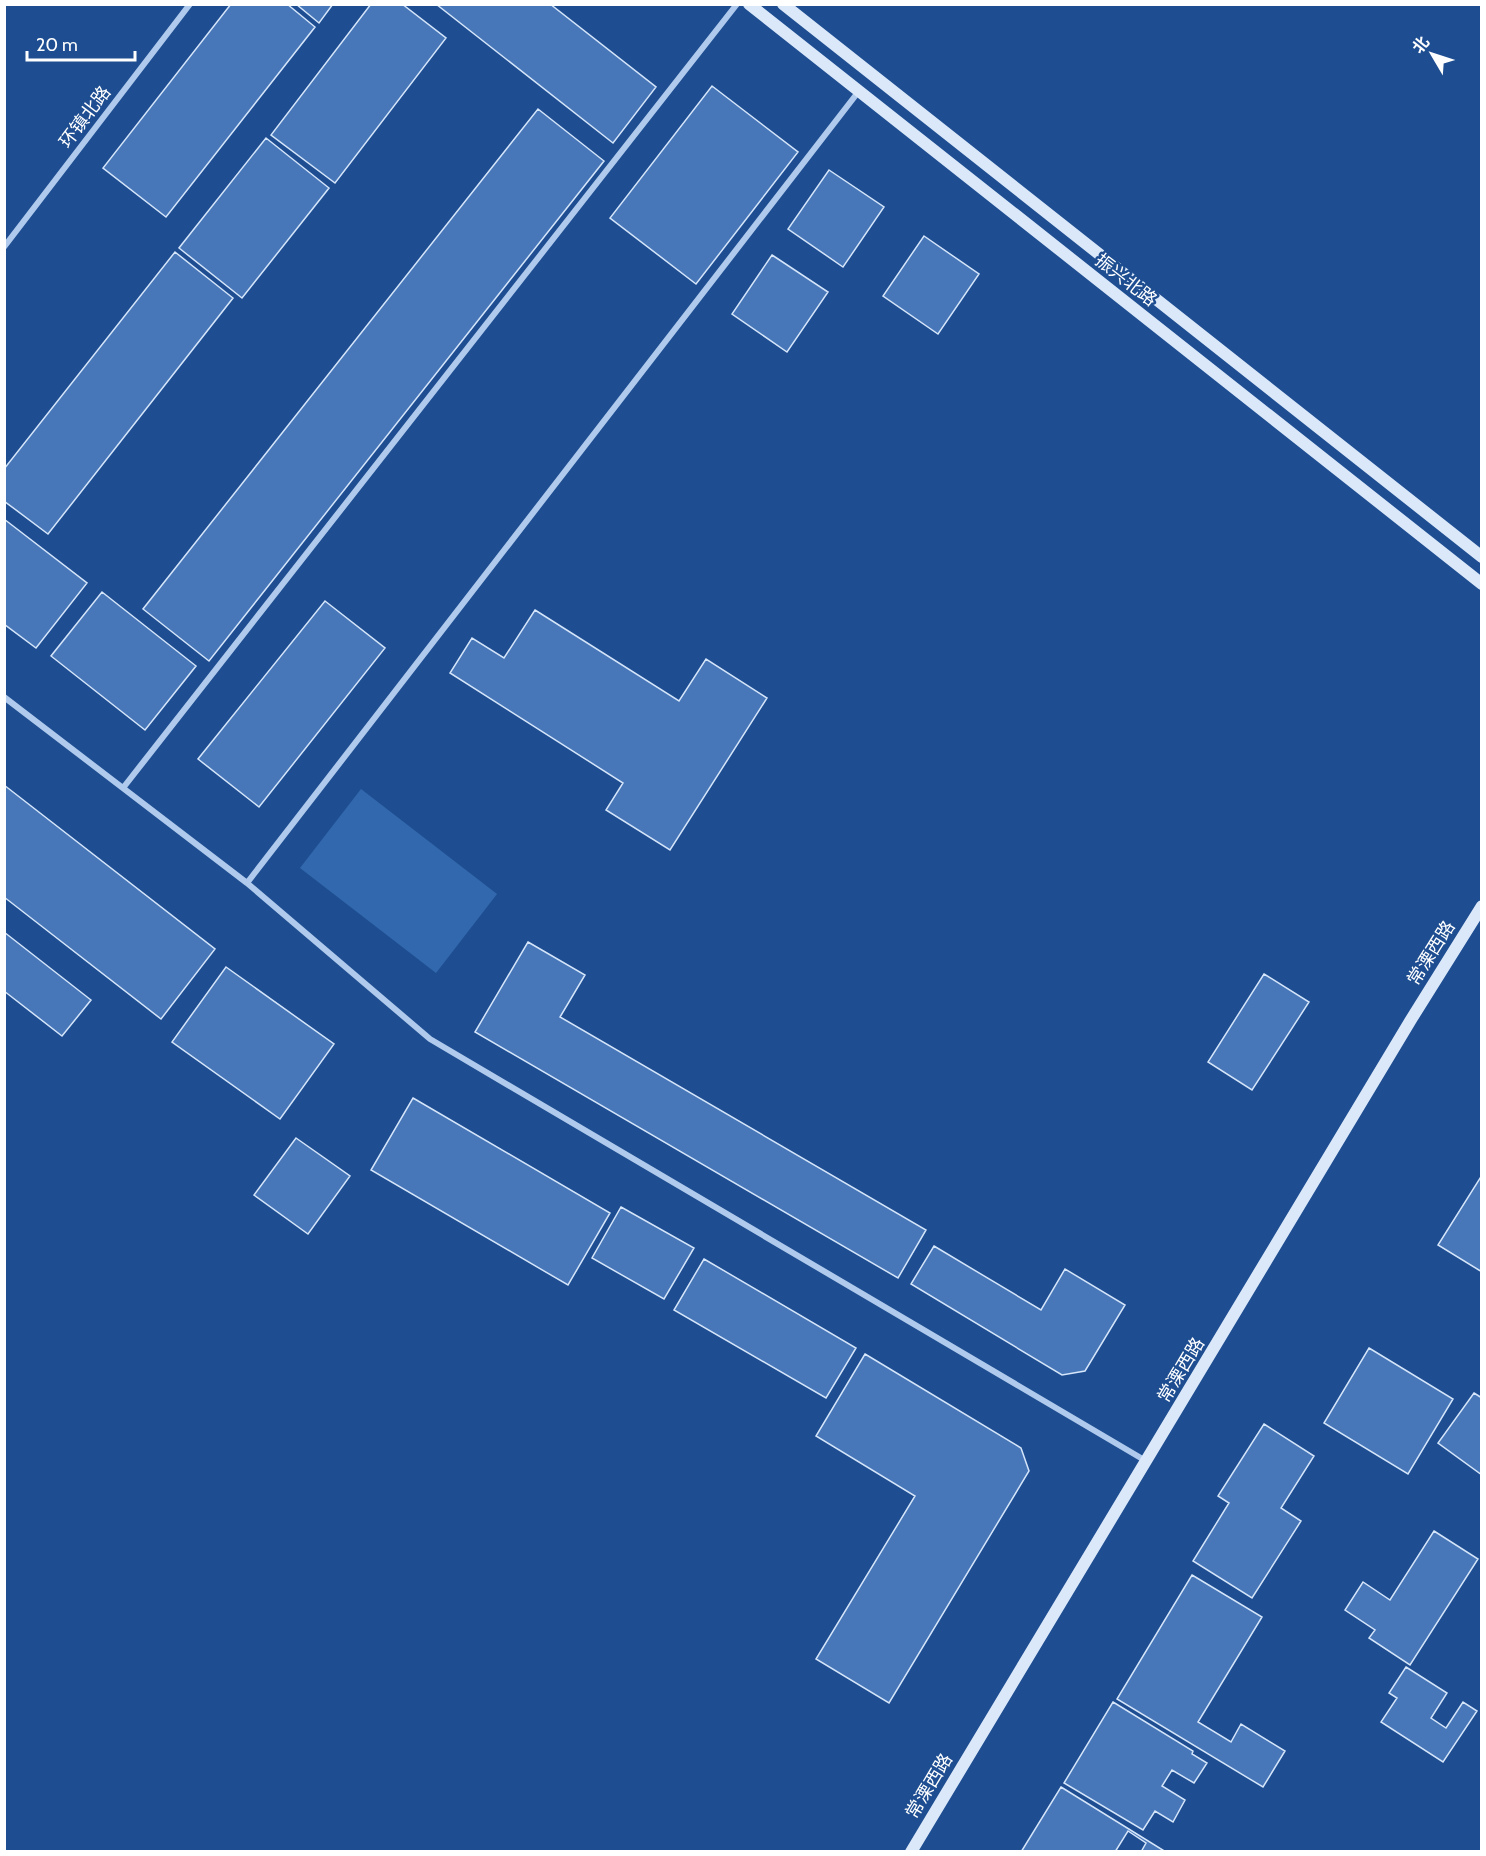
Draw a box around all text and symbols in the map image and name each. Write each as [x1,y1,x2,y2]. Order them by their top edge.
scale bar [27,24,135,62]
north arrow [1402,24,1462,84]
text: 北 [1408,33,1433,57]
text: 20 m [36,34,78,56]
street label: 环镇北路 [55,82,115,152]
street label: 振兴北路 [1091,249,1161,311]
street label: 常溧西路 [1403,917,1459,989]
street label: 常溧西路 [1153,1333,1209,1407]
street label: 常溧西路 [901,1749,957,1823]

